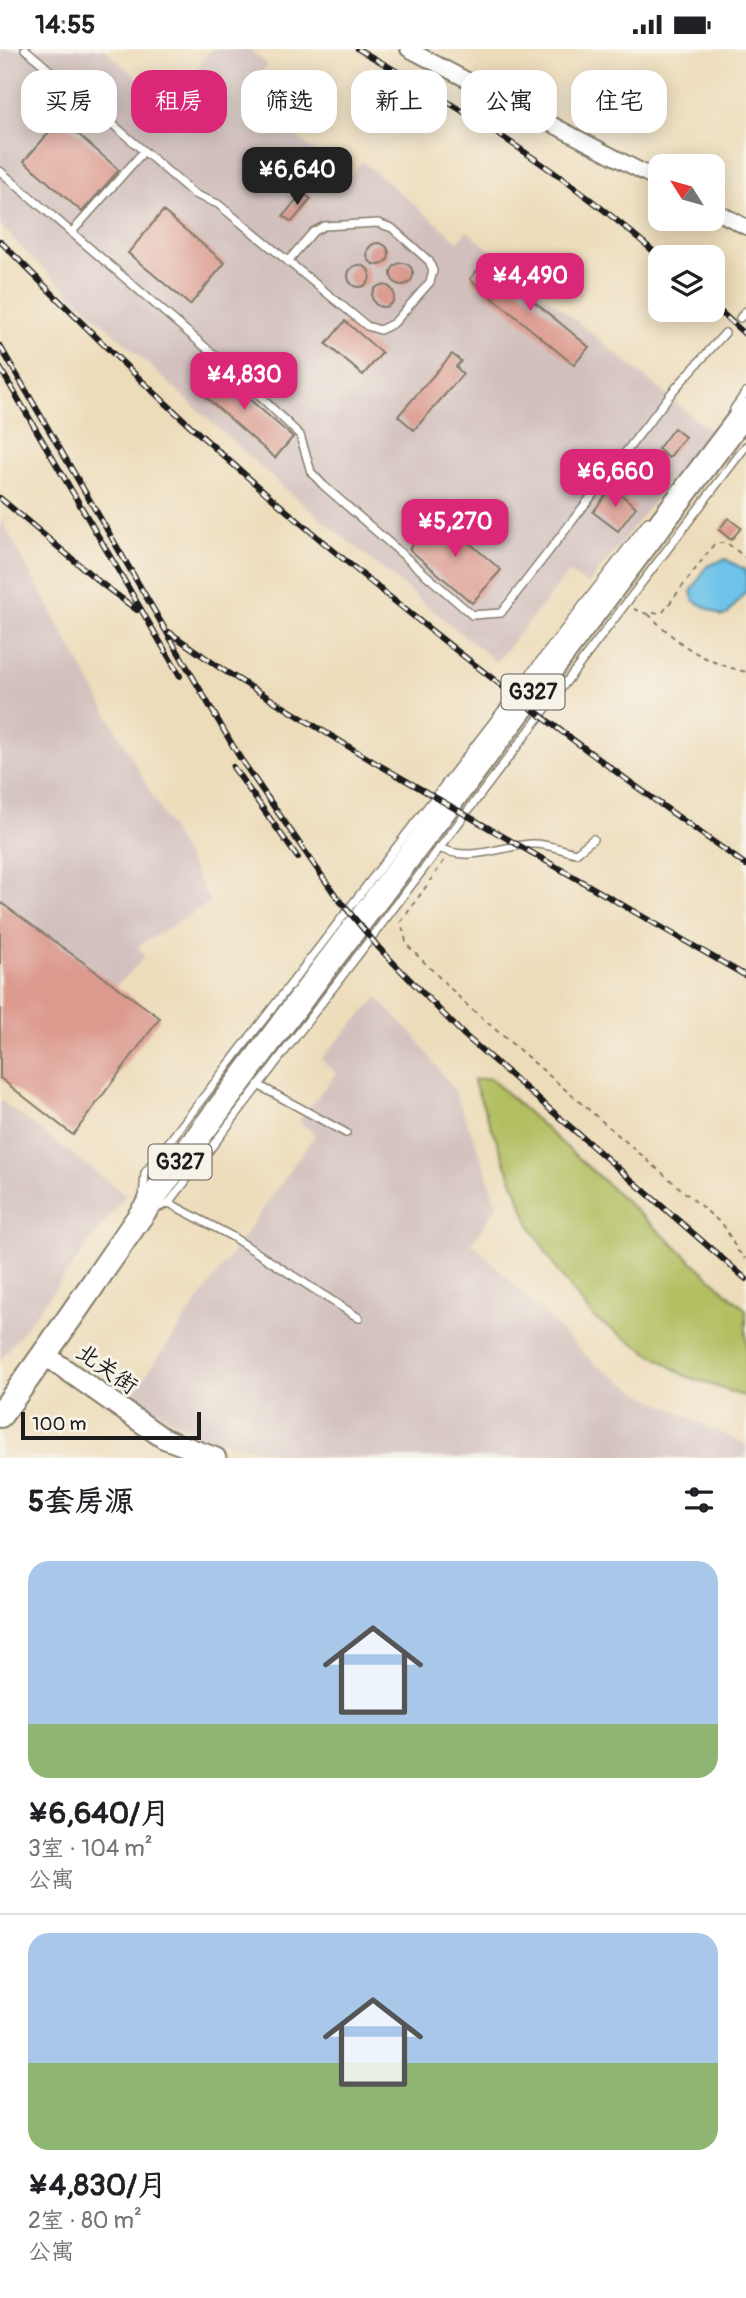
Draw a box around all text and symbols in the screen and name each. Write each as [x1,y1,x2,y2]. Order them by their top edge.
text: 14:55 [35,9,95,41]
chip: 买房 [21,70,117,133]
chip: 租房 [131,70,227,133]
chip: 筛选 [241,70,337,133]
chip: 新上 [351,70,447,133]
chip: 公寓 [461,70,557,133]
chip: 住宅 [571,70,667,133]
pin: ¥6,640 [240,148,354,207]
north arrow [648,154,724,231]
map controls [648,154,725,322]
text: ¥6,640 [258,155,336,184]
button: layers [648,245,725,322]
pin: ¥4,490 [473,253,587,313]
text: ¥4,490 [492,261,568,290]
pin: ¥4,830 [187,353,301,412]
text: ¥4,830 [206,360,282,389]
pin: ¥6,660 [558,449,672,509]
text: ¥6,660 [576,457,654,486]
pin: ¥5,270 [398,499,512,559]
text: ¥5,270 [417,507,493,536]
road number: G327 [502,675,564,709]
road number: G327 [148,1145,212,1179]
street label: 北关街 [70,1337,144,1401]
scale bar [21,1409,201,1441]
text: 100 m [32,1412,86,1436]
icon: filters [680,1481,718,1519]
text: 5套房源 [28,1483,134,1520]
icon: home [310,1607,436,1733]
text: ¥6,640/月 [28,1795,170,1832]
text: 3室 · 104 m² [28,1834,153,1863]
text: 公寓 [28,1865,74,1894]
icon: home [310,1979,436,2105]
text: ¥4,830/月 [28,2167,167,2204]
text: 2室 · 80 m² [28,2206,142,2235]
text: 公寓 [28,2237,74,2266]

